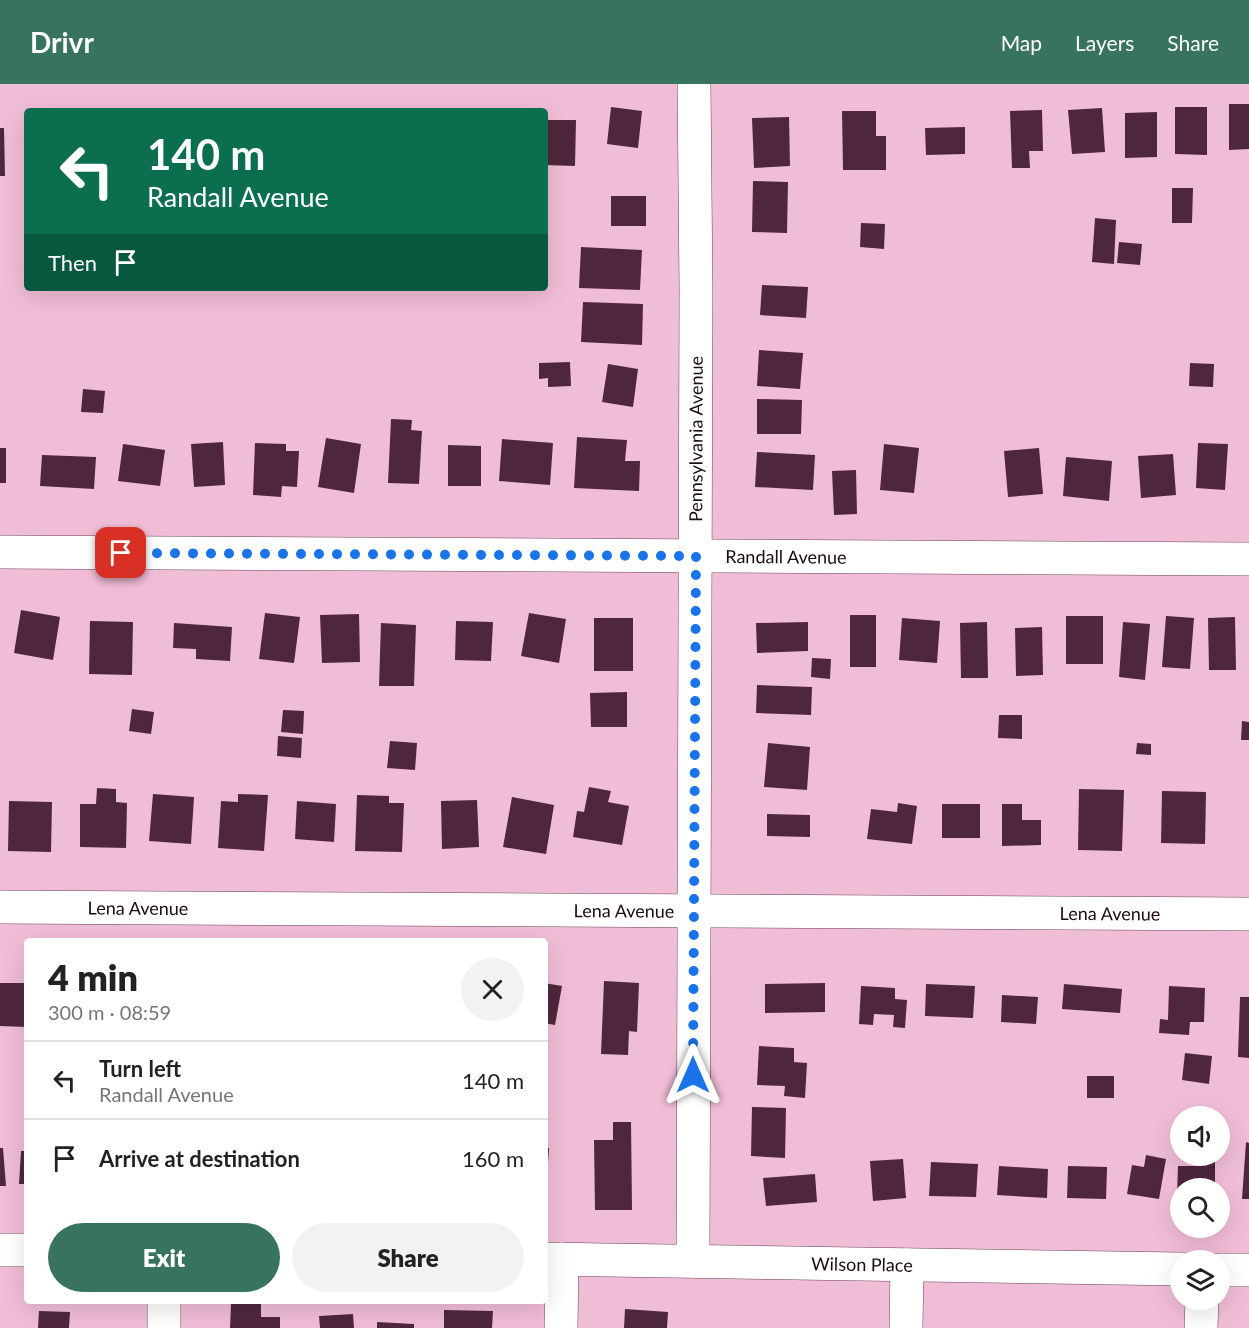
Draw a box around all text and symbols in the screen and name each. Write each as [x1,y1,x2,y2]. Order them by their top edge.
text: Drivr [30,25,94,59]
text: Map [1001,30,1042,55]
text: Layers [1075,30,1134,55]
text: Share [1167,30,1219,55]
text: 140 m [147,129,265,179]
icon: left [48,132,126,210]
text: Randall Avenue [147,180,329,213]
icon: arrive [109,246,142,279]
text: Then [48,249,97,276]
street label: Pennsylvania Avenue [684,356,707,522]
pin [95,527,146,578]
icon: arrive [104,536,137,569]
street label: Randall Avenue [725,545,847,568]
street label: Lena Avenue [88,896,188,919]
street label: Lena Avenue [574,899,674,922]
street label: Lena Avenue [1060,902,1160,925]
text: 4 min [48,955,138,999]
button: close [461,958,524,1021]
text: 300 m · 08:59 [48,1000,171,1024]
position arrow [661,1043,725,1107]
text: Turn left [99,1055,181,1082]
icon: left [48,1064,81,1097]
text: 140 m [462,1067,524,1094]
text: Randall Avenue [99,1082,234,1106]
map controls [1170,1106,1230,1310]
button: sound [1170,1106,1230,1166]
icon: arrive [48,1142,81,1175]
text: Arrive at destination [99,1145,300,1172]
text: 160 m [462,1145,524,1172]
button: search [1170,1178,1230,1238]
button: Exit [48,1223,280,1292]
button: Share [292,1223,524,1292]
button: layers [1170,1250,1230,1310]
street label: Wilson Place [811,1252,913,1276]

